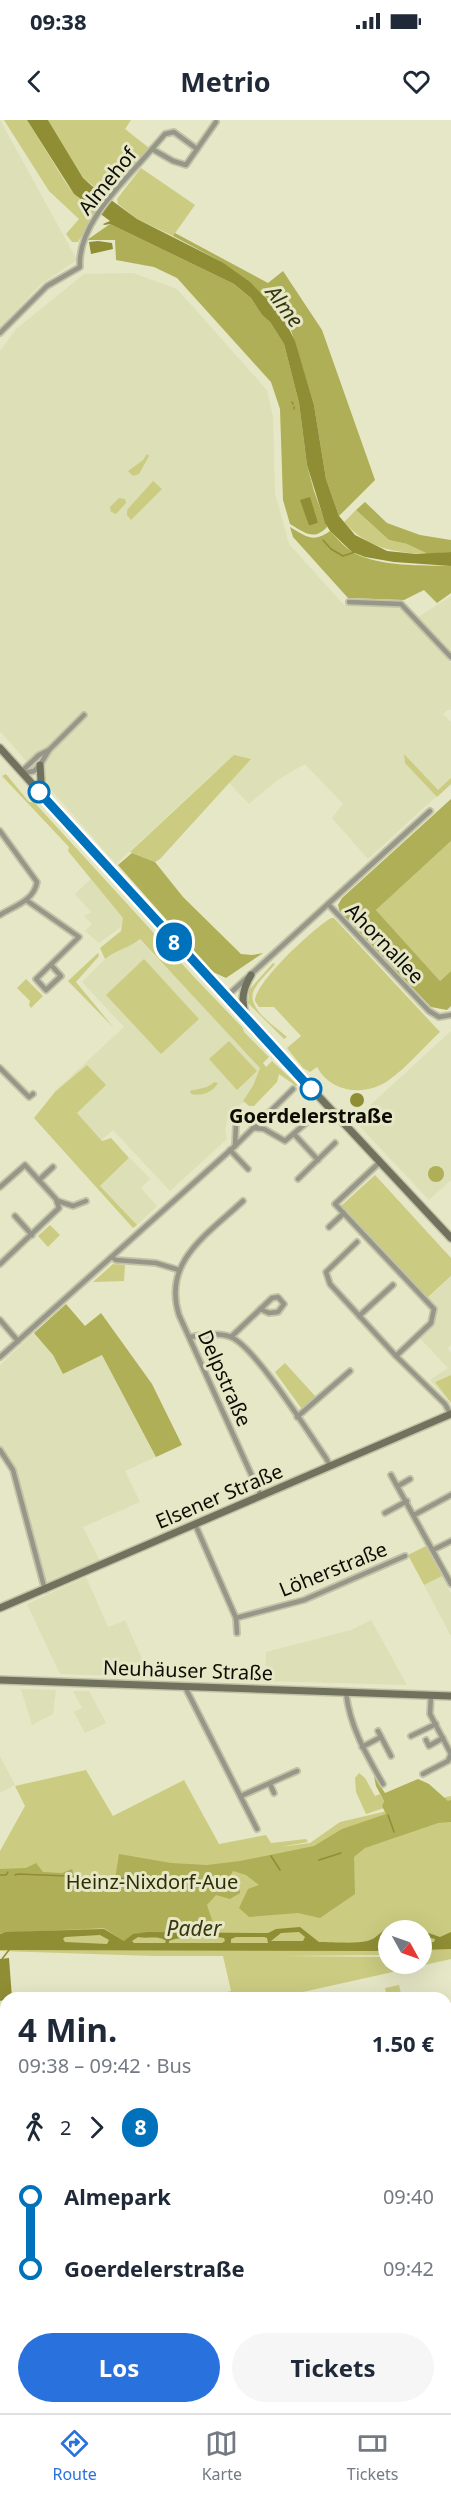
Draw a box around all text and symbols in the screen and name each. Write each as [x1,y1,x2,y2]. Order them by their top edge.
text: 09:38 [30,6,87,36]
text: Metrio [180,63,271,100]
icon: back [18,65,51,98]
icon: heart [400,65,433,98]
street label: Almehof [72,141,143,220]
water label: Alme [259,278,310,333]
unlabelled marker [28,781,50,803]
street label: Ahornallee [340,897,430,989]
line badge: 8 [154,922,194,962]
text: 8 [168,928,180,956]
marker: Goerdelerstraße [300,1078,322,1100]
place label: Goerdelerstraße [229,1102,393,1129]
street label: Delpstraße [192,1325,258,1431]
street label: Elsener Straße [151,1457,287,1535]
street label: Löherstraße [275,1535,391,1603]
street label: Neuhäuser Straße [102,1654,274,1686]
park label: Heinz-Nixdorf-Aue [66,1868,238,1895]
water label: Pader [167,1914,223,1942]
north arrow [378,1920,432,1974]
map controls [378,1920,432,1974]
text: 4 Min. [18,2007,117,2052]
text: 1.50 € [372,2028,434,2058]
text: 09:38 – 09:42 · Bus [18,2052,191,2079]
icon: walk [18,2111,51,2144]
icon: forward [80,2111,113,2144]
text: 8 [134,2113,146,2141]
text: 2 [60,2114,71,2141]
text: Almepark [64,2181,171,2211]
text: 09:40 [383,2183,434,2210]
text: Goerdelerstraße [64,2253,245,2283]
text: 09:42 [383,2255,434,2282]
button: Los [18,2333,220,2402]
button: Tickets [232,2333,434,2402]
tab: Route [52,2427,97,2485]
tab: Karte [202,2427,242,2485]
tab: Tickets [347,2427,399,2485]

